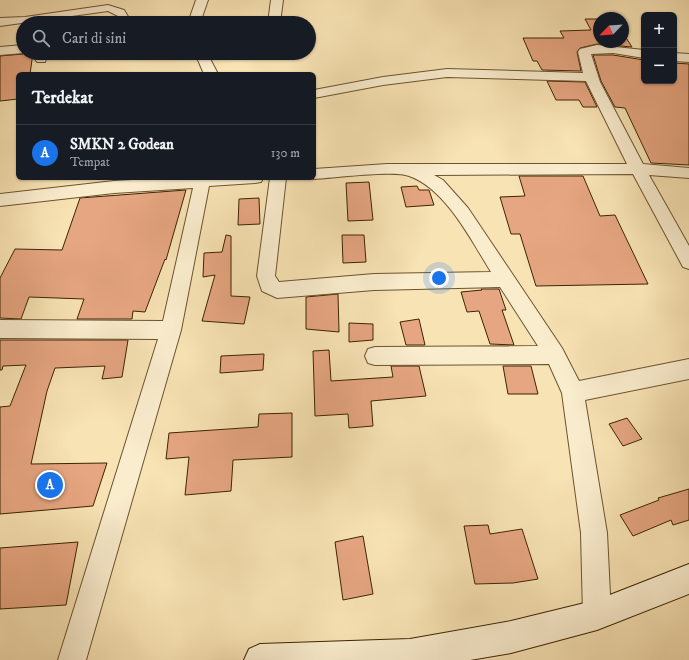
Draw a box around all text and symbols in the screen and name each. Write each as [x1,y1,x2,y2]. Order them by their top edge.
north arrow [593,12,629,48]
map controls [641,12,677,84]
button: + [641,12,677,48]
search box [16,16,316,60]
icon: search [30,27,52,49]
text: Cari di sini [62,29,126,48]
button: − [641,48,677,84]
text: Terdekat [32,87,93,109]
text: SMKN 2 Godean [70,135,174,154]
text: A [41,145,49,161]
text: 130 m [271,145,300,161]
text: Tempat [70,154,110,170]
your location [429,268,449,288]
pin: A [37,470,63,500]

